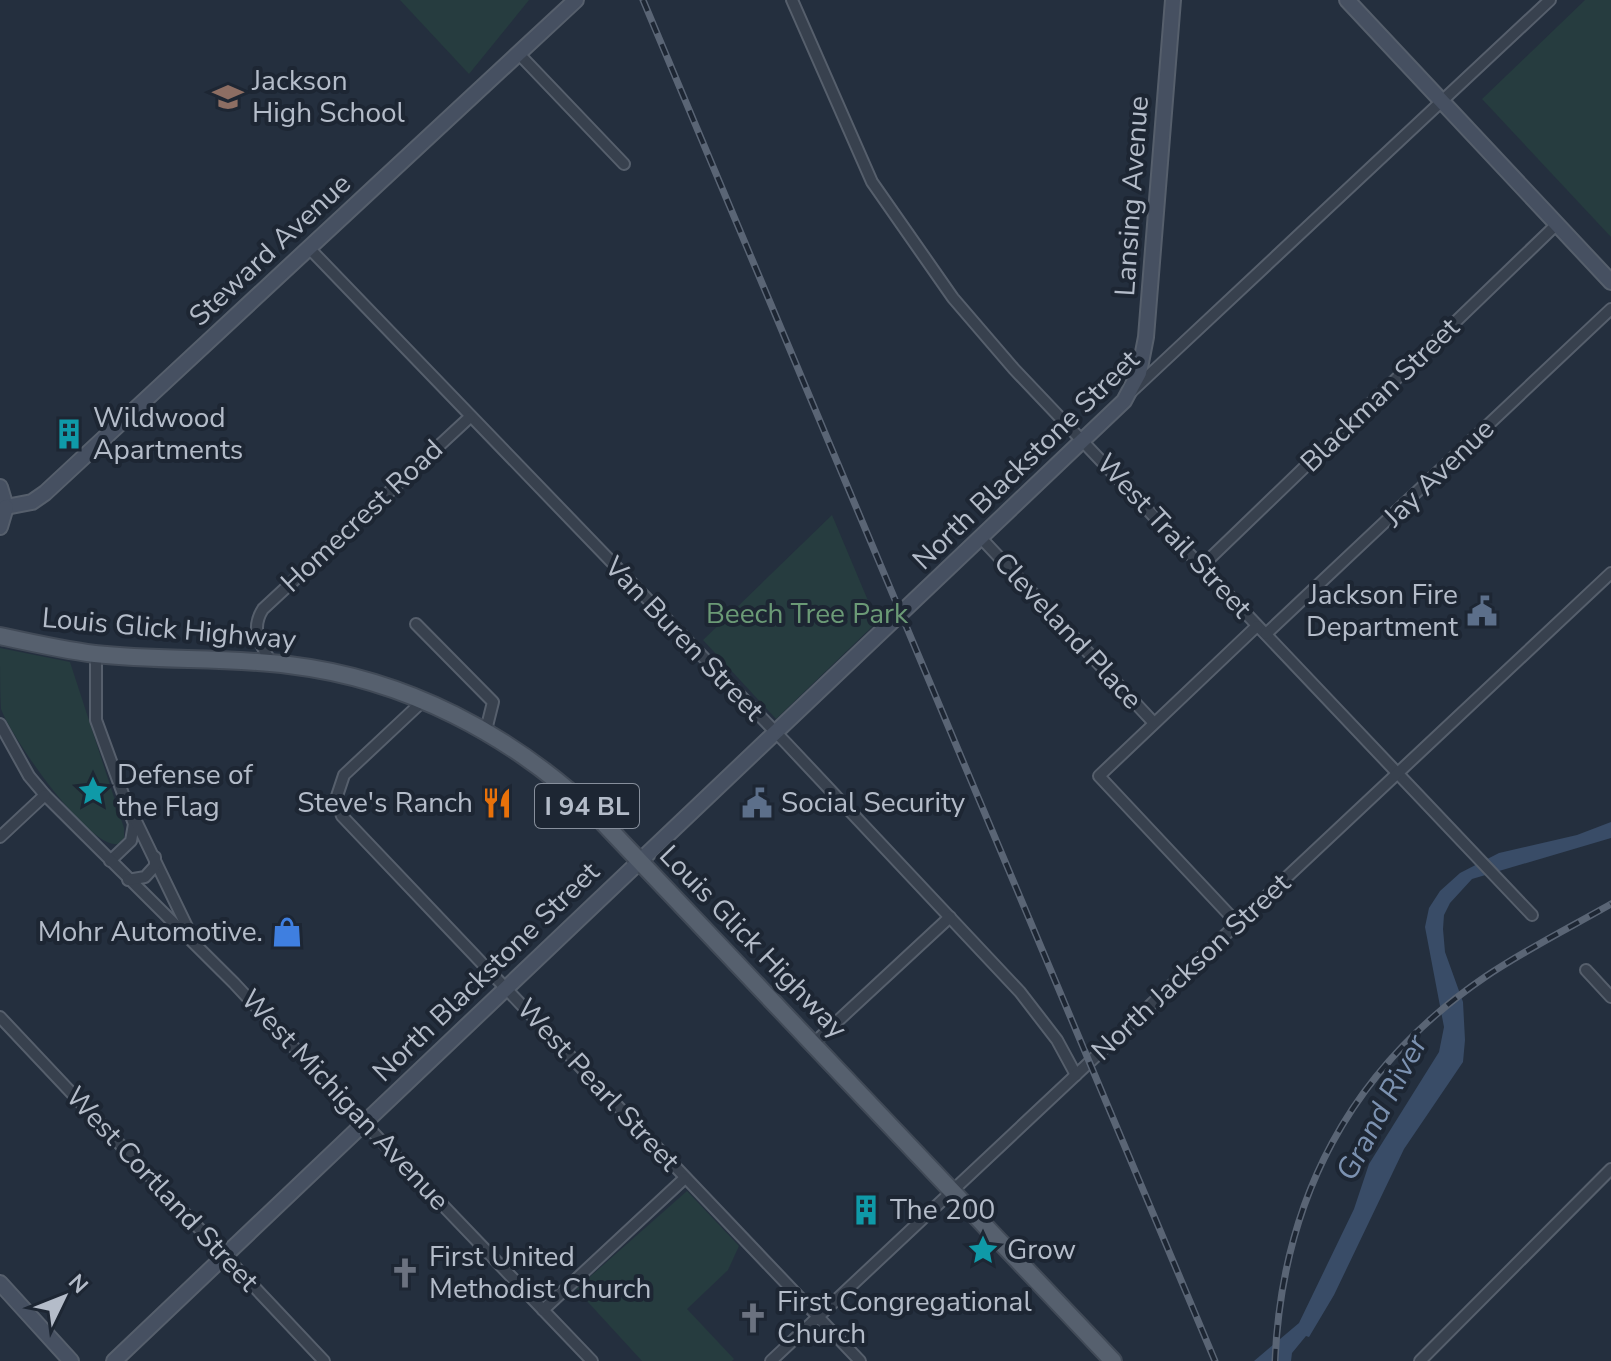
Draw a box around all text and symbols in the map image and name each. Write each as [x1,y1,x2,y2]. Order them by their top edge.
place label: Jackson High School [251,62,406,132]
school or university icon: Jackson High School [211,80,245,114]
street label: Lansing Avenue [1106,95,1158,297]
street label: Steward Avenue [181,165,359,335]
street label: Blackman Street [1292,309,1468,481]
street label: North Blackstone Street [904,341,1148,578]
place label: Wildwood Apartments [93,399,243,469]
street label: Jay Avenue [1374,410,1503,536]
building icon: Wildwood Apartments [52,417,86,451]
street label: Homecrest Road [273,431,451,601]
street label: West Trail Street [1088,445,1260,627]
street label: Cleveland Place [985,544,1151,718]
street label: Van Buren Street [595,548,772,729]
place label: Jackson Fire Department [1306,576,1458,646]
public building icon: Jackson Fire Department [1465,594,1499,628]
park label: Beech Tree Park [706,595,909,633]
street label: Louis Glick Highway [40,599,298,659]
place label: Defense of the Flag [117,756,253,826]
place icon: Defense of the Flag [76,774,110,808]
place label: Steve's Ranch [297,784,473,822]
road number: I 94 BL [535,784,639,828]
place label: Social Security [781,784,966,822]
restaurant icon: Steve's Ranch [480,786,514,820]
public building icon: Social Security [740,786,774,820]
street label: Louis Glick Highway [651,837,856,1047]
street label: North Blackstone Street [364,853,608,1090]
street label: North Jackson Street [1083,865,1299,1069]
place label: Mohr Automotive. [38,913,263,951]
shop icon: Mohr Automotive. [270,915,304,949]
street label: West Michigan Avenue [232,981,458,1219]
street label: West Pearl Street [508,990,688,1180]
water label: Grand River [1326,1027,1438,1188]
street label: West Cortland Street [57,1078,267,1300]
place label: The 200 [890,1191,995,1229]
building icon: The 200 [849,1193,883,1227]
place label: Grow [1007,1231,1076,1269]
place icon: Grow [966,1233,1000,1267]
place label: First United Methodist Church [429,1238,651,1308]
church icon: First United Methodist Church [388,1256,422,1290]
north arrow [24,1257,104,1337]
text: N [61,1268,94,1300]
place label: First Congregational Church [777,1283,1032,1353]
church icon: First Congregational Church [736,1301,770,1335]

